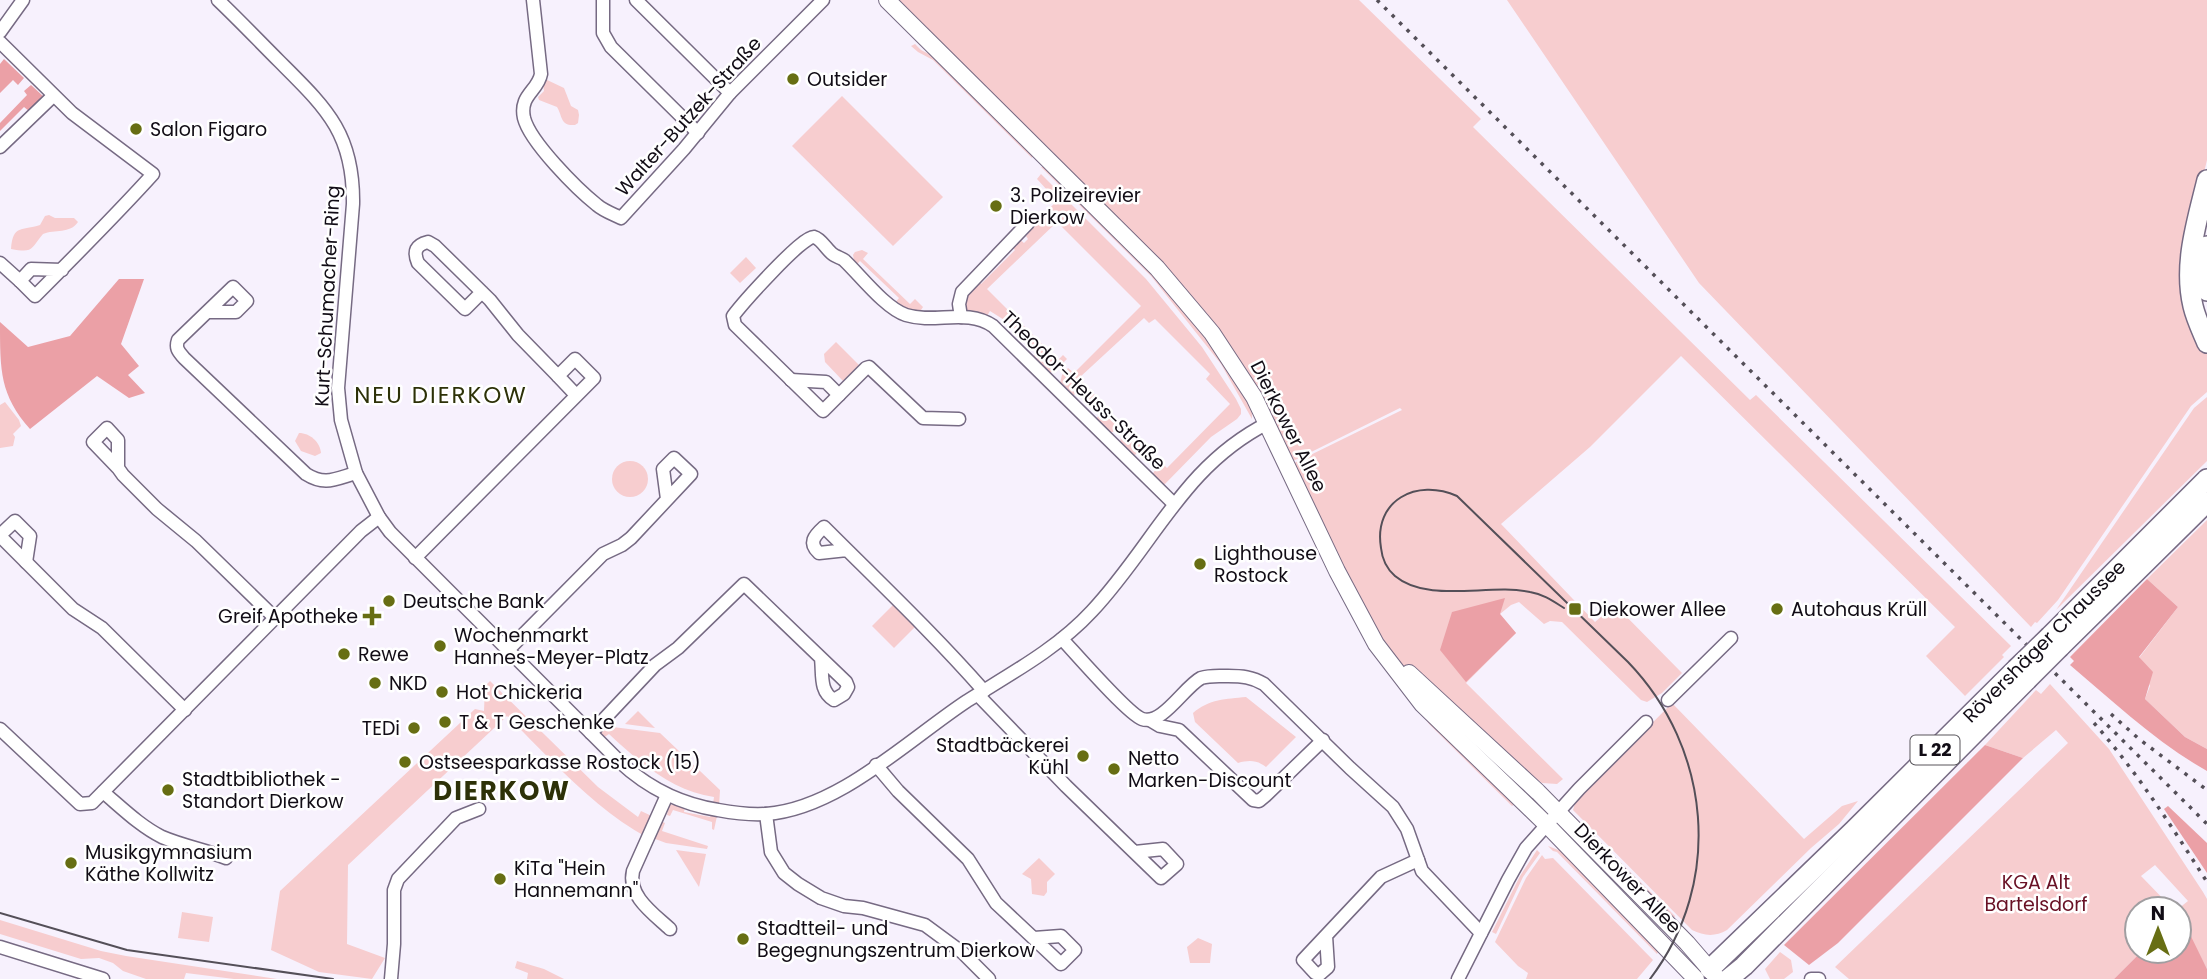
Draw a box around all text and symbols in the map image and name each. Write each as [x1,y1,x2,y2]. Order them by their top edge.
street label: Walter-Butzek-Straße [609,31,767,202]
place label: Outsider [807,66,887,93]
marker: Outsider [785,71,801,87]
place label: Salon Figaro [150,116,267,143]
marker: Salon Figaro [128,121,144,137]
place label: 3. Polizeirevier Dierkow [1010,182,1141,231]
street label: Kurt-Schumacher-Ring [308,185,347,407]
marker: 3. Polizeirevier Dierkow [988,198,1004,214]
street label: Theodor-Heuss-Straße [995,305,1172,476]
street label: Dierkower Allee [1244,356,1333,497]
district label: NEU DIERKOW [354,379,528,411]
place label: Lighthouse Rostock [1214,540,1317,589]
street label: Rövershäger Chaussee [1957,554,2132,729]
marker: Lighthouse Rostock [1192,556,1208,572]
place label: Deutsche Bank [403,588,544,615]
marker: Deutsche Bank [381,593,397,609]
place label: Diekower Allee [1589,596,1726,623]
place label: Autohaus Krüll [1791,596,1927,623]
marker: Diekower Allee [1567,601,1583,617]
marker: Autohaus Krüll [1769,601,1785,617]
place label: Greif Apotheke [218,603,358,630]
marker: Greif Apotheke [364,608,380,624]
place label: Wochenmarkt Hannes-Meyer-Platz [454,622,649,671]
marker: Wochenmarkt Hannes-Meyer-Platz [432,638,448,654]
place label: Rewe [358,641,409,668]
marker: Rewe [336,646,352,662]
place label: NKD [389,670,427,697]
marker: NKD [367,675,383,691]
place label: Hot Chickeria [456,679,583,706]
marker: Hot Chickeria [434,684,450,700]
place label: T & T Geschenke [459,709,615,736]
marker: T & T Geschenke [437,714,453,730]
place label: TEDi [362,715,400,742]
marker: TEDi [406,720,422,736]
place label: Stadtbäckerei Kühl [936,732,1069,781]
road number: L 22 [1910,736,1960,764]
place label: Netto Marken-Discount [1128,745,1292,794]
marker: Stadtbäckerei Kühl [1075,748,1091,764]
place label: Ostseesparkasse Rostock (15) [419,749,701,776]
marker: Ostseesparkasse Rostock (15) [397,754,413,770]
marker: Netto Marken-Discount [1106,761,1122,777]
place label: Stadtbibliothek - Standort Dierkow [182,766,344,815]
district label: DIERKOW [433,773,571,809]
marker: Stadtbibliothek - Standort Dierkow [160,782,176,798]
street label: Dierkower Allee [1568,817,1687,940]
place label: Musikgymnasium Käthe Kollwitz [85,839,252,888]
marker: Musikgymnasium Käthe Kollwitz [63,855,79,871]
place label: KiTa "Hein Hannemann" [514,855,638,904]
park label: KGA Alt Bartelsdorf [1984,869,2088,918]
marker: KiTa "Hein Hannemann" [492,871,508,887]
north arrow [2123,895,2193,965]
text: N [2151,900,2165,927]
place label: Stadtteil- und Begegnungszentrum Dierkow [757,915,1035,964]
marker: Stadtteil- und Begegnungszentrum Dierkow [735,931,751,947]

